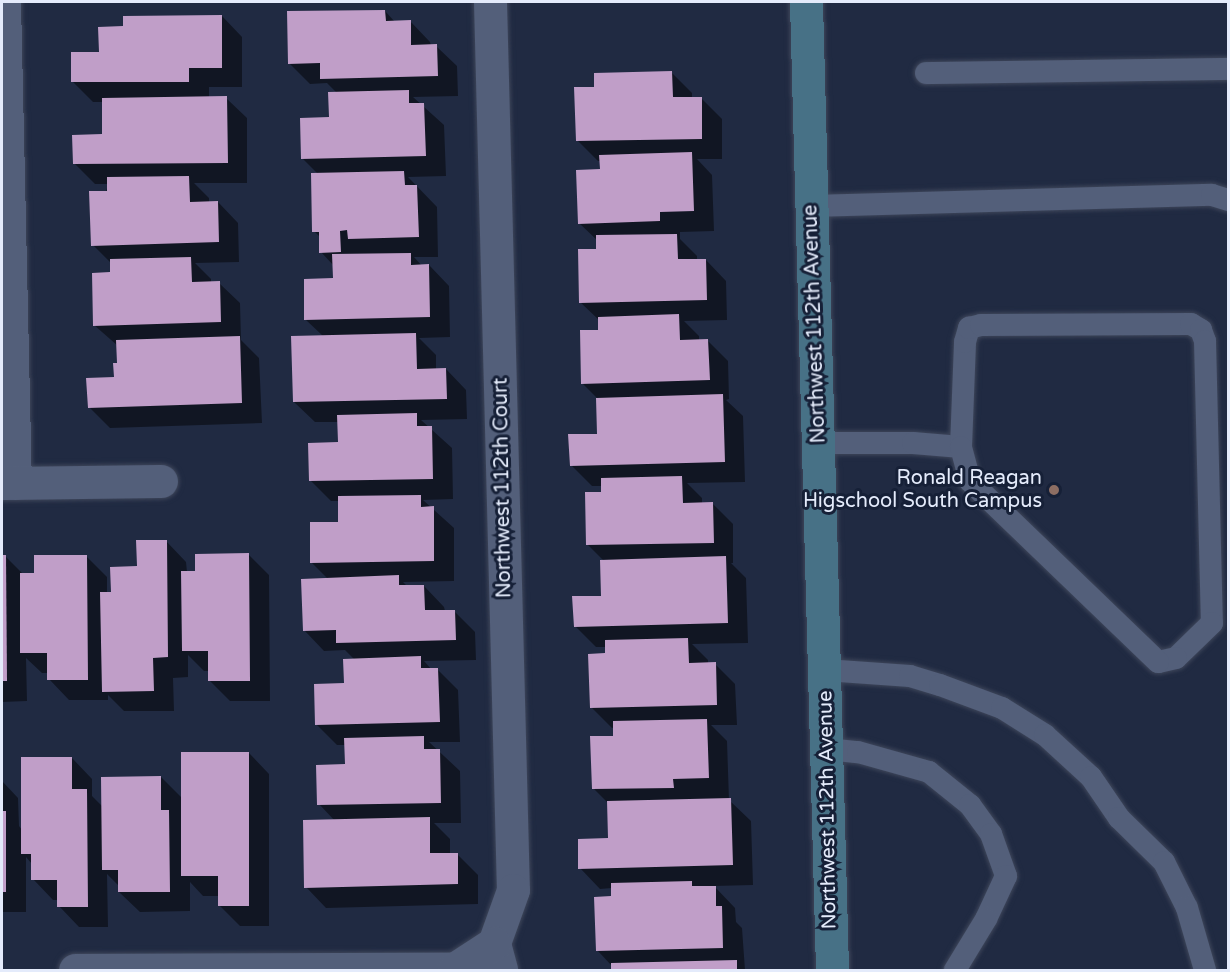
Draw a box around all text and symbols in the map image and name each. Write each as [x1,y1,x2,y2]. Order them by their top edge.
street label: Northwest 112th Avenue [799,204,831,444]
street label: Northwest 112th Court [489,378,517,598]
place label: Ronald Reagan Higschool South Campus [803,466,1042,513]
marker: Ronald Reagan Higschool South Campus [1047,483,1061,497]
street label: Northwest 112th Avenue [814,690,842,930]

